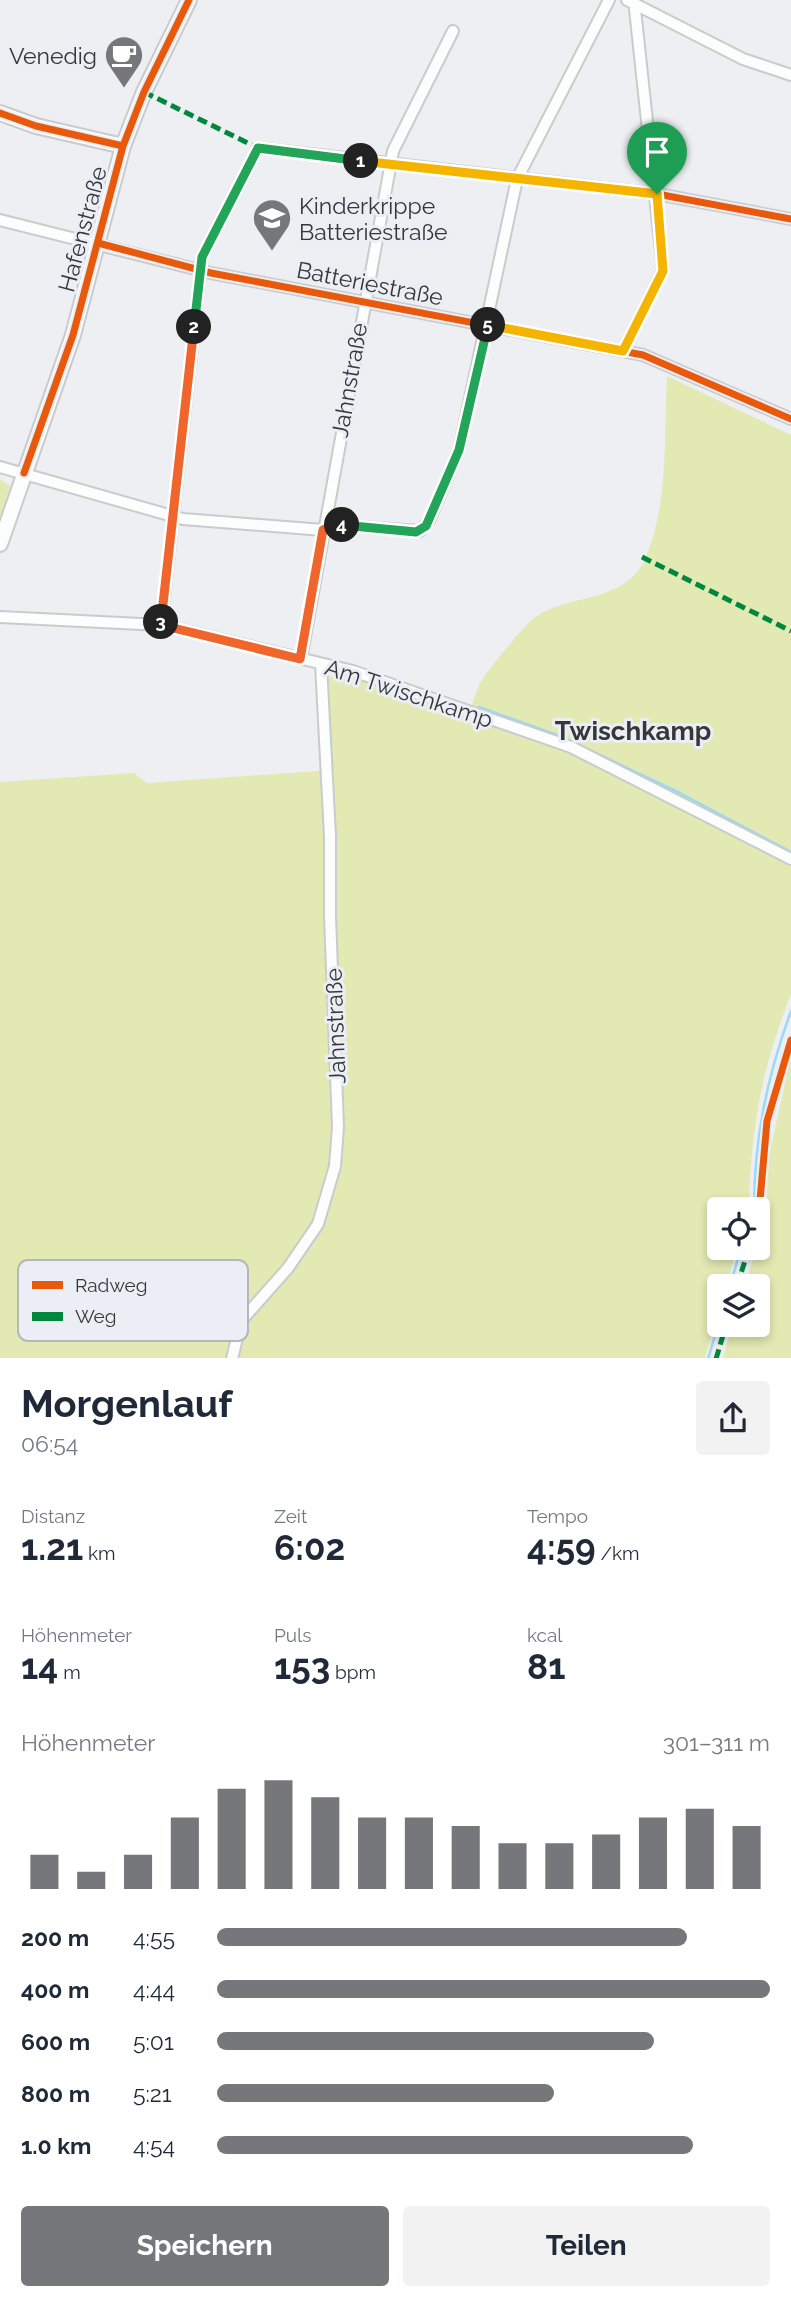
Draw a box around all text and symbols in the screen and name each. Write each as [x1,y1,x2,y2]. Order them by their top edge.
cafe icon: Venedig [103,34,145,89]
place label: Venedig [9,42,97,69]
pin [627,122,687,194]
icon: arrive [638,133,676,171]
pin: 1 [344,144,378,178]
text: 1 [356,149,365,171]
street label: Hafenstraße [52,163,112,295]
place label: Kinderkrippe Batteriestraße [299,192,448,245]
school or university icon: Kinderkrippe Batteriestraße [251,197,293,252]
street label: Batteriestraße [294,256,446,310]
pin: 5 [470,308,505,342]
pin: 2 [176,310,212,344]
text: 5 [482,313,493,335]
text: 2 [188,315,199,337]
street label: Jahnstraße [326,321,372,439]
pin: 4 [324,508,360,542]
text: 4 [336,513,347,535]
pin: 3 [144,604,178,640]
text: 3 [155,610,166,632]
street label: Am Twischkamp [322,653,496,733]
district label: Twischkamp [555,716,711,746]
street label: Jahnstraße [319,968,351,1084]
map controls [707,1197,770,1337]
button: locate [707,1197,770,1260]
legend [18,1260,248,1341]
text: Radweg [75,1274,147,1296]
button: layers [707,1274,770,1337]
text: Weg [75,1305,117,1327]
text: Morgenlauf [21,1381,232,1426]
button: share [696,1381,770,1455]
text: 06:54 [21,1430,78,1457]
text: Distanz [21,1505,85,1527]
text: Zeit [274,1505,307,1527]
text: Tempo [527,1505,588,1527]
text: 1.21 [21,1527,83,1568]
text: 6:02 [274,1527,345,1568]
text: 4:59 [527,1527,596,1568]
text: km [83,1542,116,1564]
text: /km [596,1542,640,1564]
text: Höhenmeter [21,1624,132,1646]
text: Puls [274,1624,311,1646]
text: kcal [527,1624,563,1646]
text: 14 [21,1646,58,1687]
text: 153 [274,1646,330,1687]
text: 81 [527,1646,565,1687]
text: m [58,1661,81,1683]
text: bpm [330,1661,376,1683]
text: Höhenmeter [21,1729,155,1756]
text: 301–311 m [663,1729,770,1756]
text: 200 m [21,1924,89,1951]
text: 4:55 [133,1924,175,1951]
text: 400 m [21,1976,89,2003]
text: 4:44 [133,1976,175,2003]
text: 600 m [21,2028,90,2055]
text: 5:01 [133,2028,174,2055]
text: 800 m [21,2080,90,2107]
text: 5:21 [133,2080,172,2107]
text: 1.0 km [21,2132,91,2159]
text: 4:54 [133,2132,175,2159]
button: Speichern [21,2206,389,2286]
button: Teilen [403,2206,770,2286]

